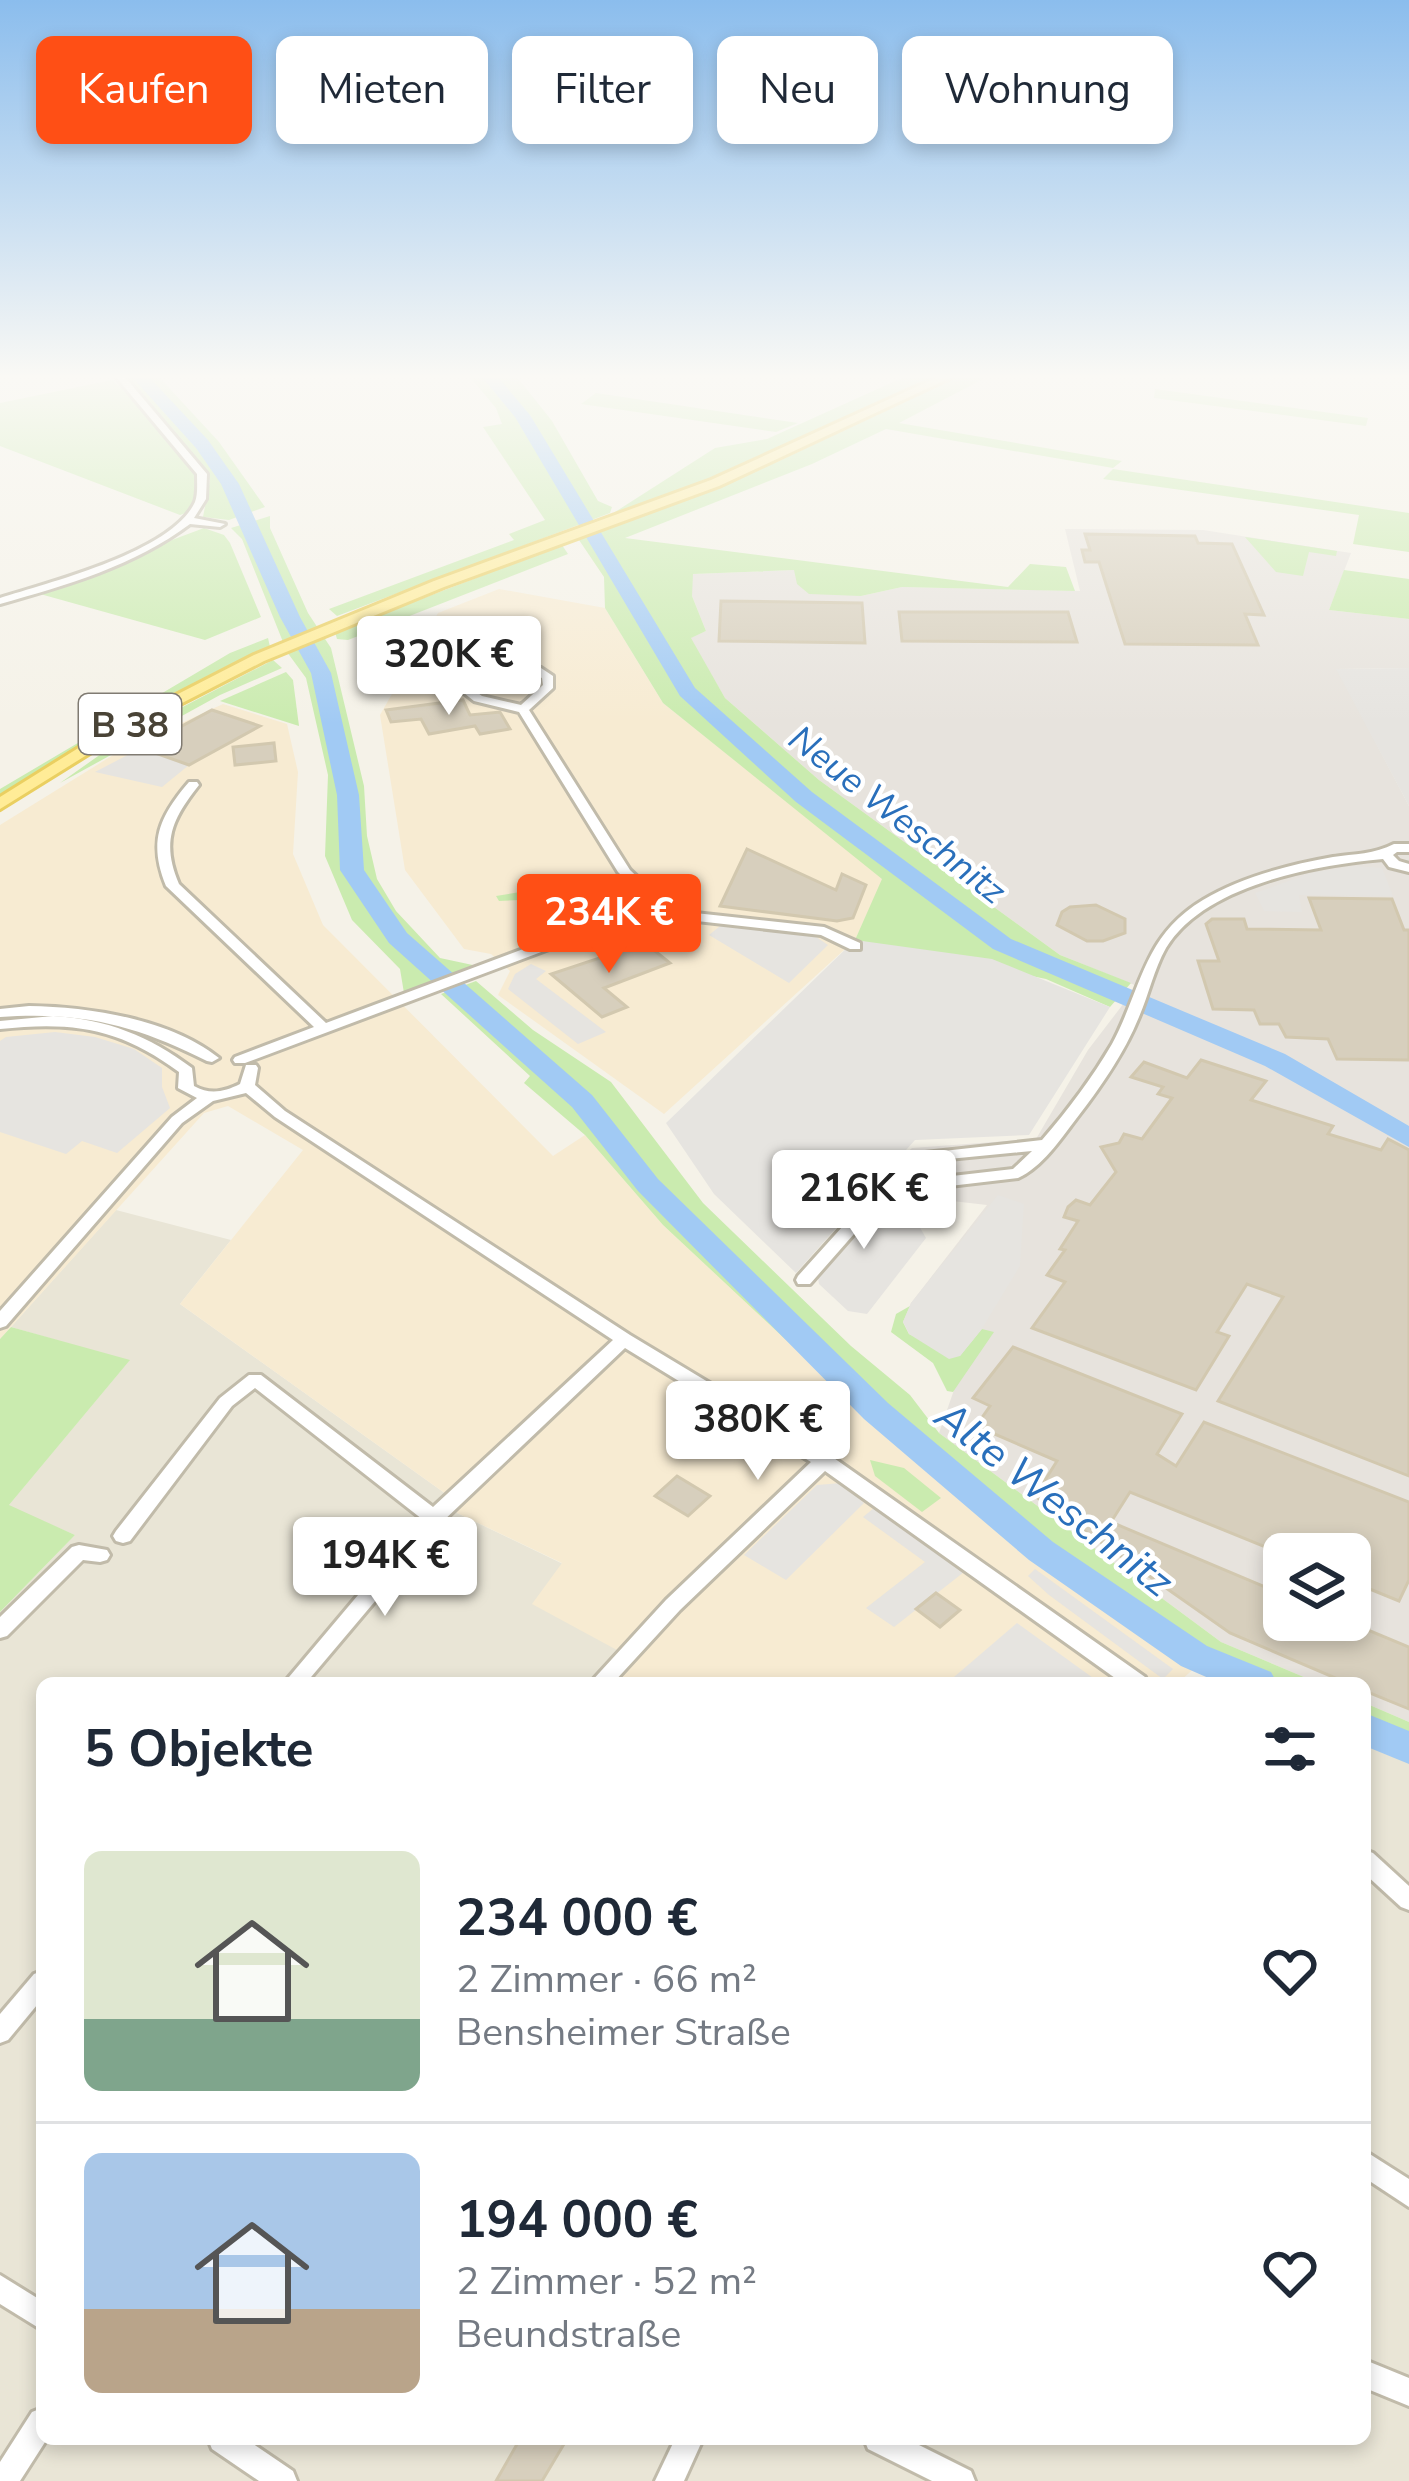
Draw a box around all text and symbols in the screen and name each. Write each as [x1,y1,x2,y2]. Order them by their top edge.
chip: Kaufen [36,36,252,144]
chip: Mieten [276,36,488,144]
chip: Filter [512,36,693,144]
chip: Neu [717,36,878,144]
chip: Wohnung [902,36,1173,144]
pin: 320K € [351,616,547,718]
text: 320K € [384,628,514,681]
road number: B 38 [79,694,181,754]
water label: Neue Weschnitz [778,715,1016,916]
pin: 234K € [511,874,707,976]
text: 234K € [544,886,674,939]
pin: 216K € [766,1150,962,1252]
text: 216K € [799,1162,929,1215]
pin: 380K € [660,1381,856,1483]
water label: Alte Weschnitz [922,1388,1185,1611]
text: 380K € [693,1393,823,1446]
pin: 194K € [287,1517,483,1619]
text: 194K € [320,1529,450,1582]
map controls [1263,1533,1371,1641]
button: layers [1263,1533,1371,1641]
text: 5 Objekte [84,1714,313,1784]
icon: filters [1257,1716,1323,1782]
text: 234 000 € [456,1883,698,1953]
icon: home [180,1899,324,2043]
icon: heart [1257,1938,1323,2004]
text: 2 Zimmer · 66 m² [456,1953,757,2006]
text: Bensheimer Straße [456,2006,791,2059]
text: 194 000 € [456,2185,698,2255]
icon: home [180,2201,324,2345]
icon: heart [1257,2240,1323,2306]
text: 2 Zimmer · 52 m² [456,2255,757,2308]
text: Beundstraße [456,2308,681,2361]

